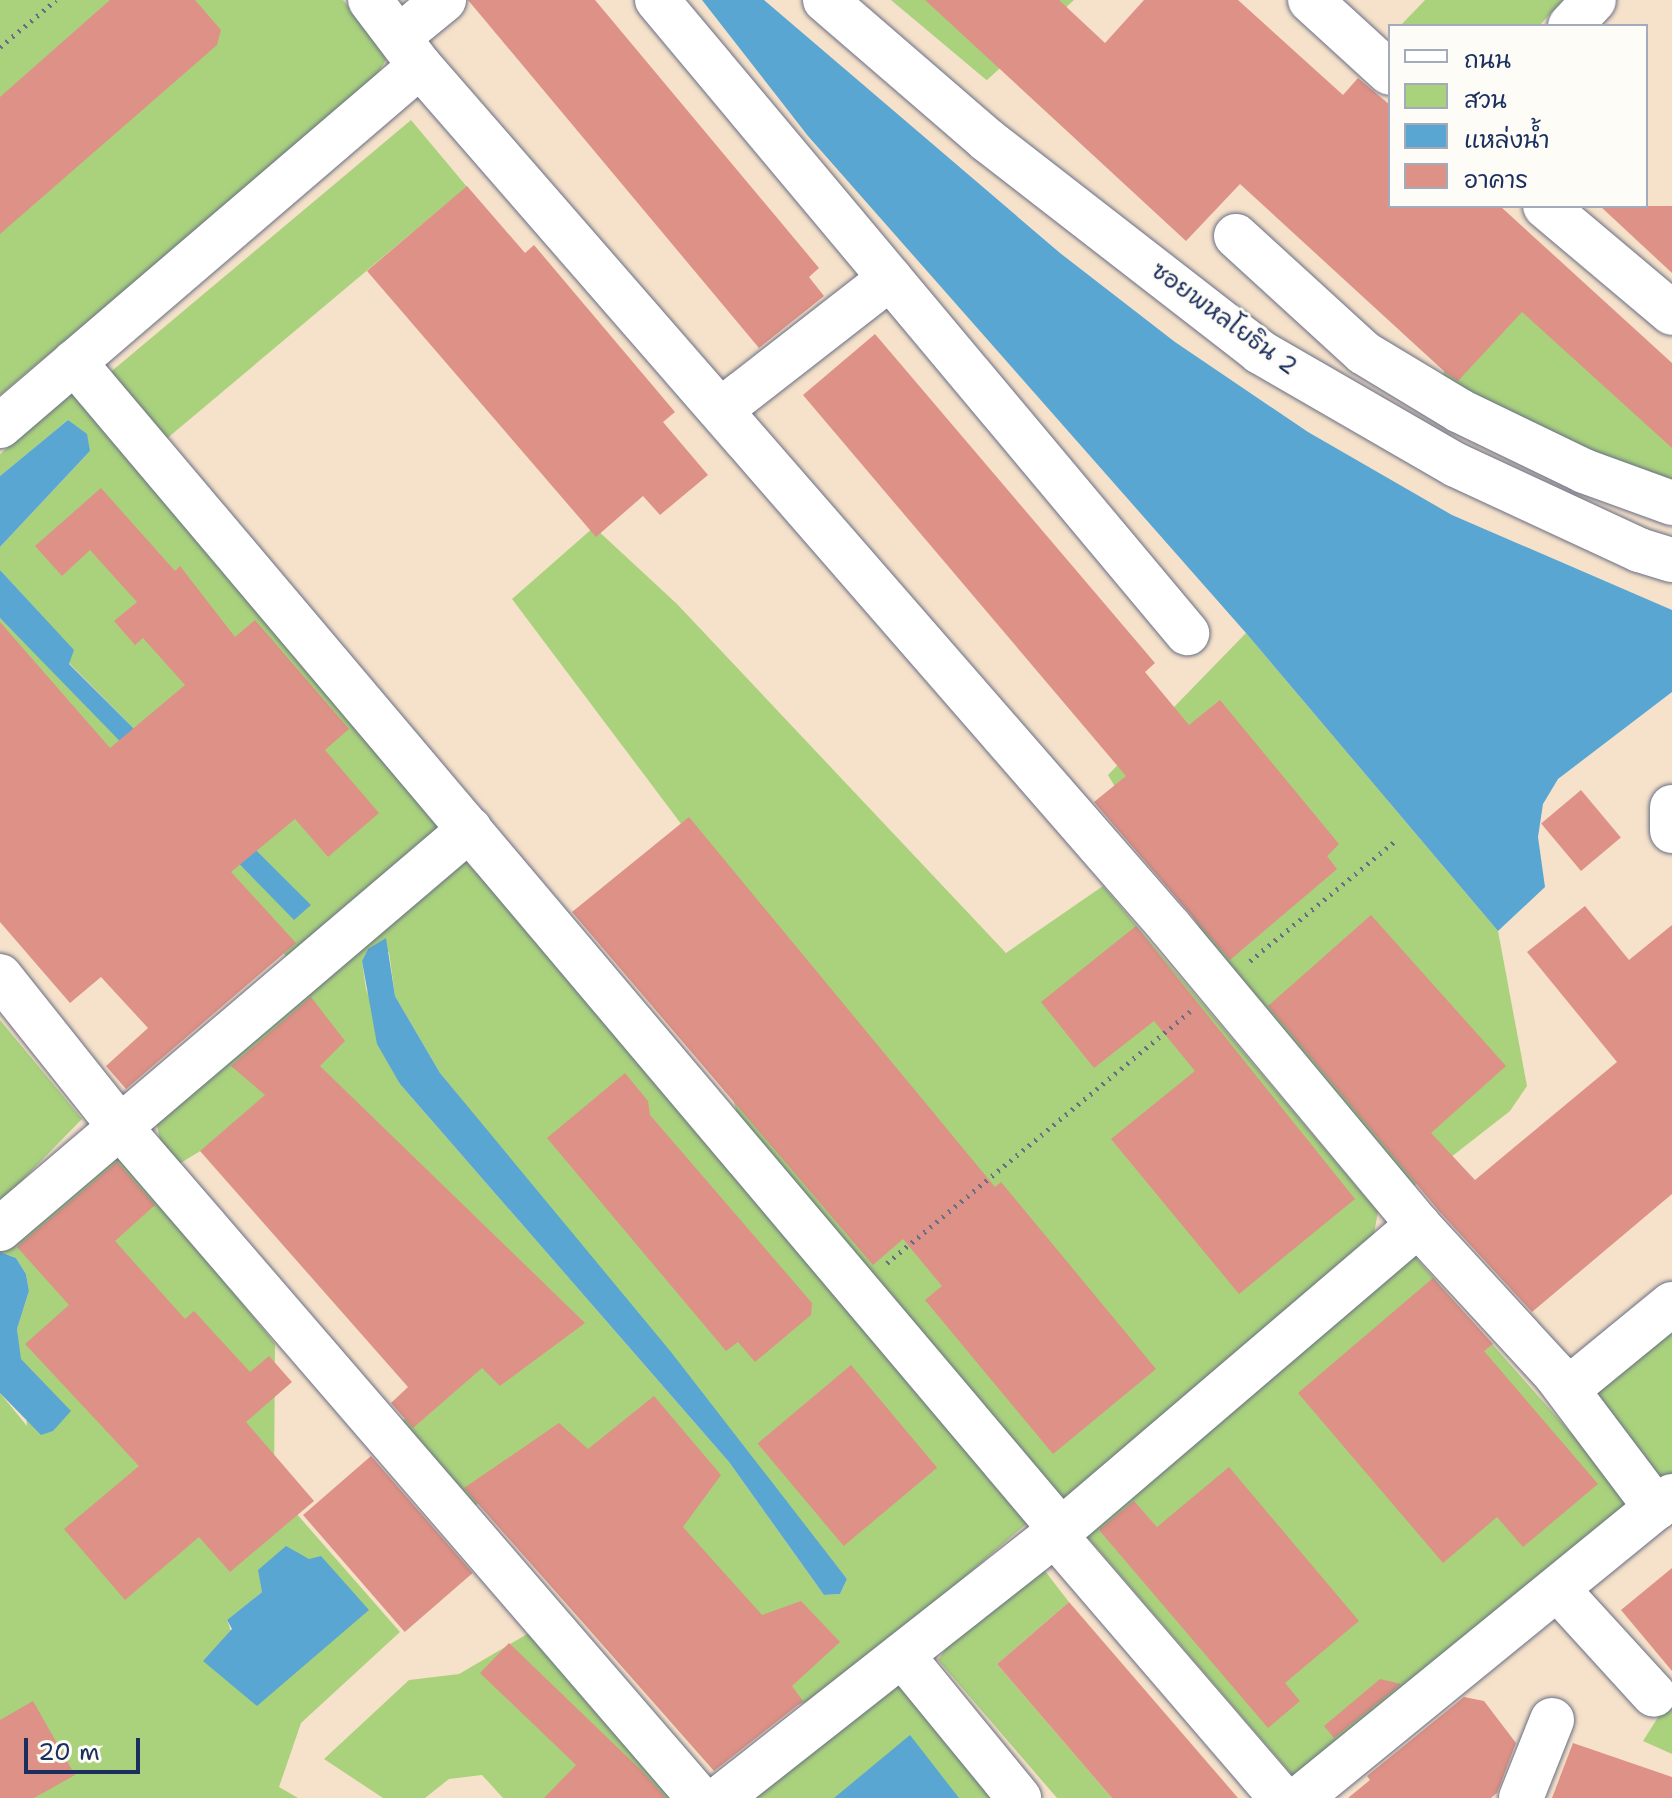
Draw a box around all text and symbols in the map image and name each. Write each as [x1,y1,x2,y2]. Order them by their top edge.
legend [1388,24,1648,208]
text: ถนน [1464,44,1511,76]
text: สวน [1464,84,1507,116]
text: แหล่งน้ำ [1464,124,1550,156]
text: อาคาร [1464,164,1528,196]
street label: ซอยพหลโยธิน 2 [1145,256,1303,382]
scale bar [28,1722,144,1772]
text: 20 m [38,1736,100,1768]

